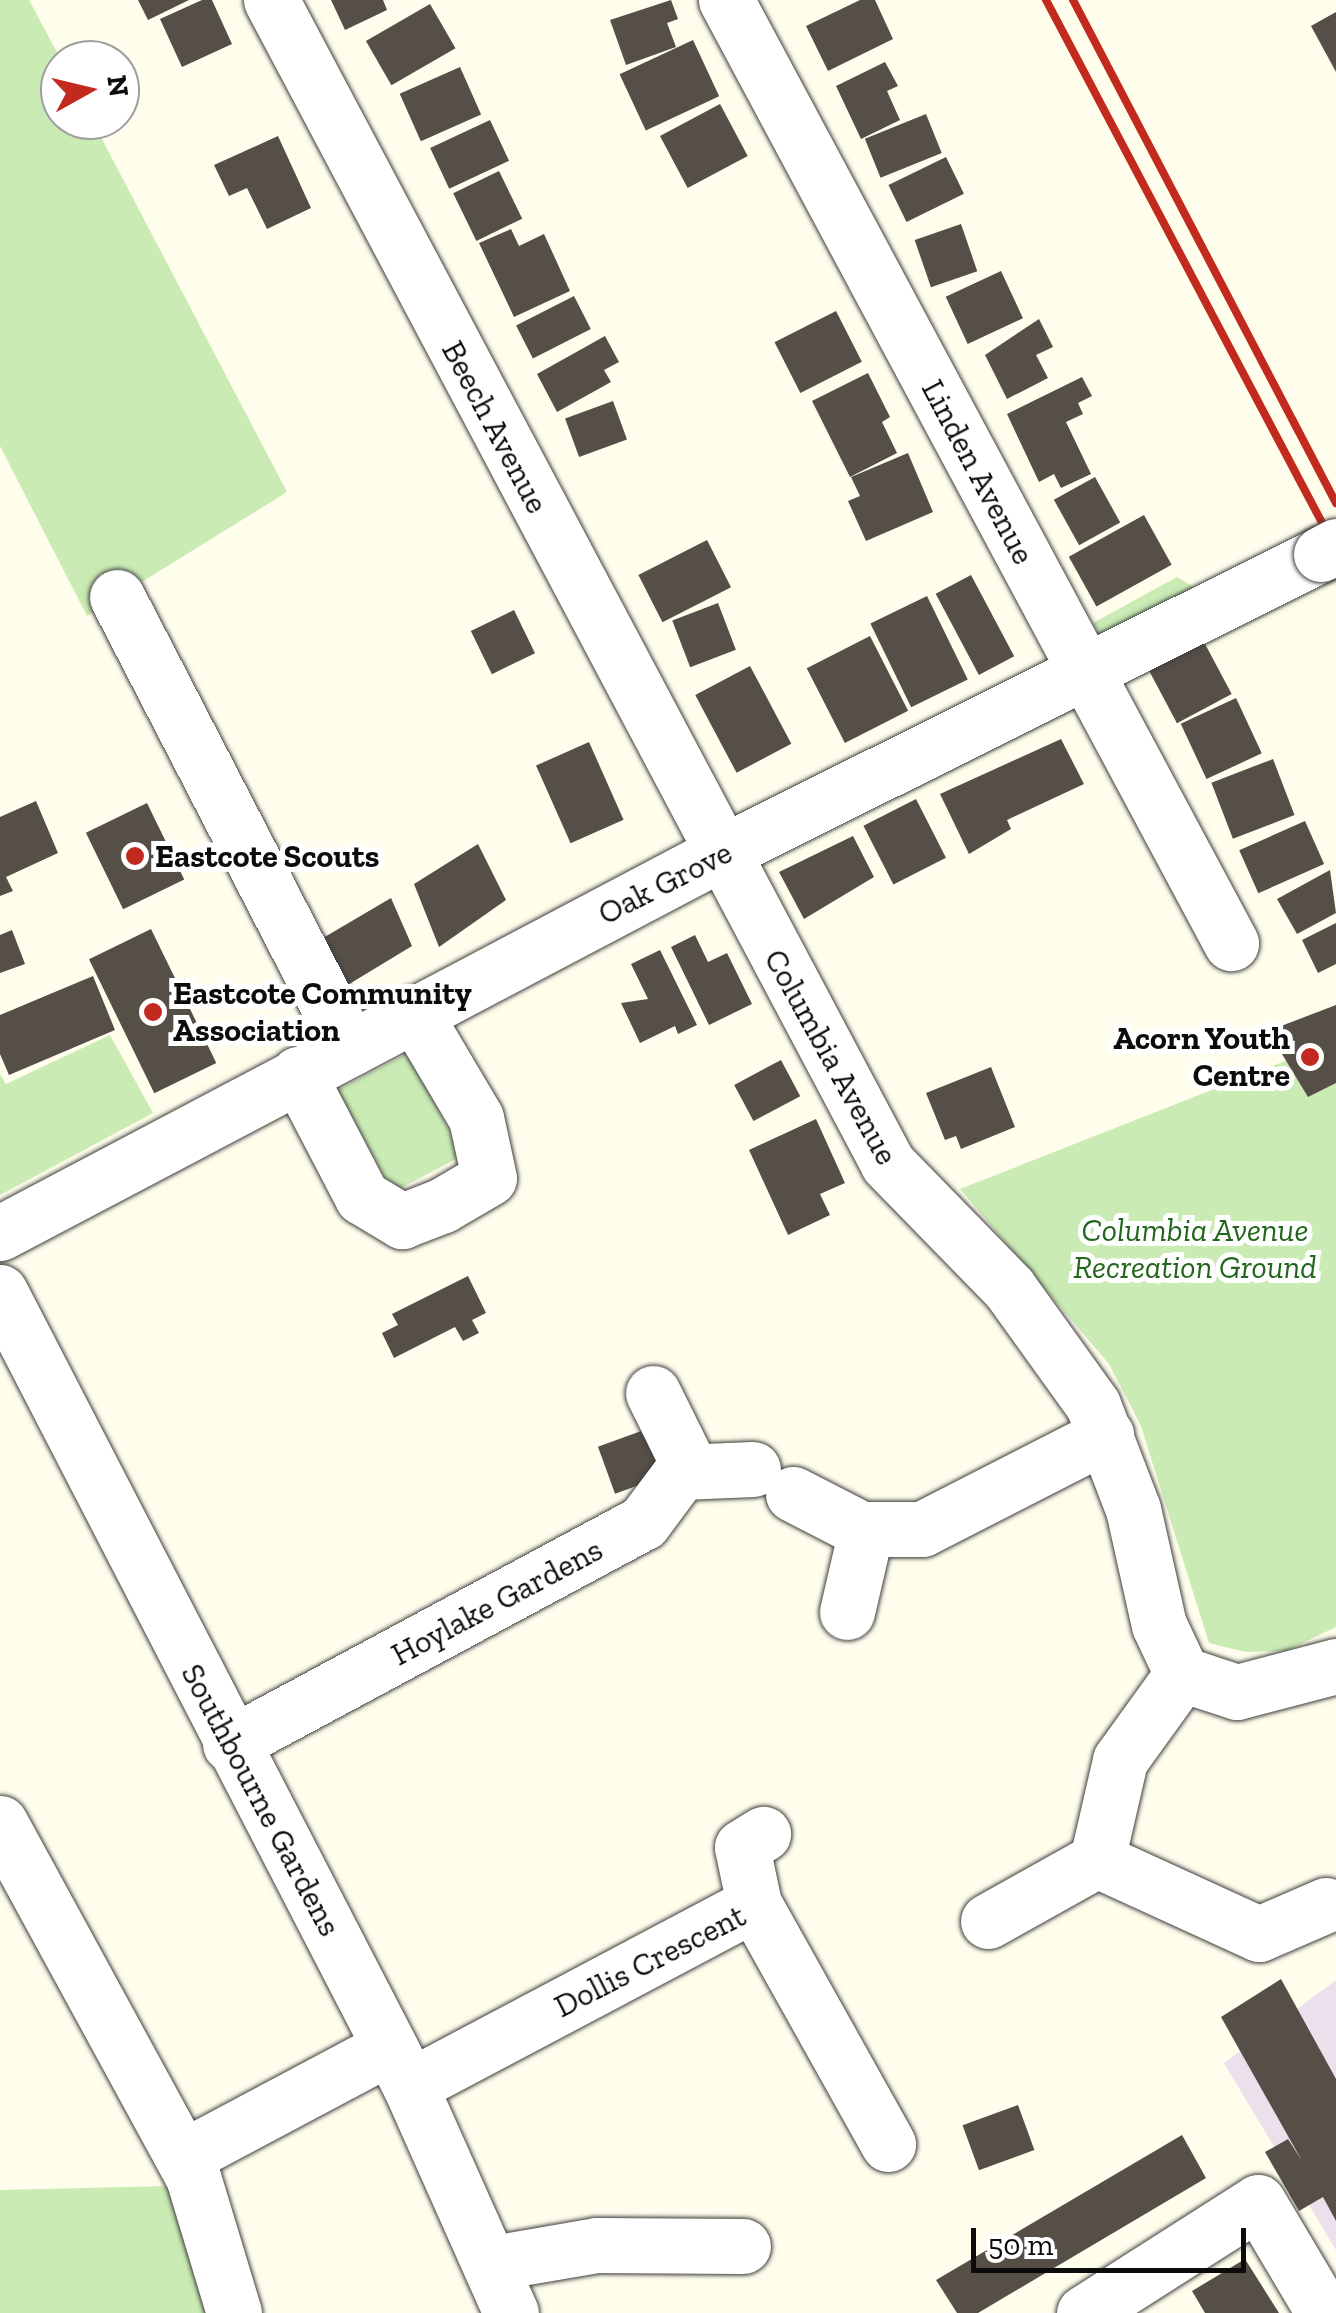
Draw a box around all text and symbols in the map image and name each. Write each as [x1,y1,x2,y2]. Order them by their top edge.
north arrow [40,40,140,140]
text: N [100,73,136,99]
street label: Beech Avenue [433,334,557,520]
street label: Linden Avenue [913,373,1043,571]
street label: Oak Grove [592,833,738,933]
place label: Eastcote Scouts [155,837,379,875]
marker: Eastcote Scouts [124,845,146,867]
street label: Columbia Avenue [756,942,906,1172]
place label: Eastcote Community Association [173,975,472,1050]
marker: Eastcote Community Association [142,1001,164,1023]
place label: Acorn Youth Centre [1112,1020,1290,1095]
marker: Acorn Youth Centre [1299,1046,1321,1068]
park label: Columbia Avenue Recreation Ground [1073,1212,1317,1287]
street label: Hoylake Gardens [385,1530,609,1674]
street label: Southbourne Gardens [173,1657,349,1943]
street label: Dollis Crescent [548,1896,752,2026]
scale bar [976,2208,1251,2270]
text: 50 m [988,2227,1053,2263]

